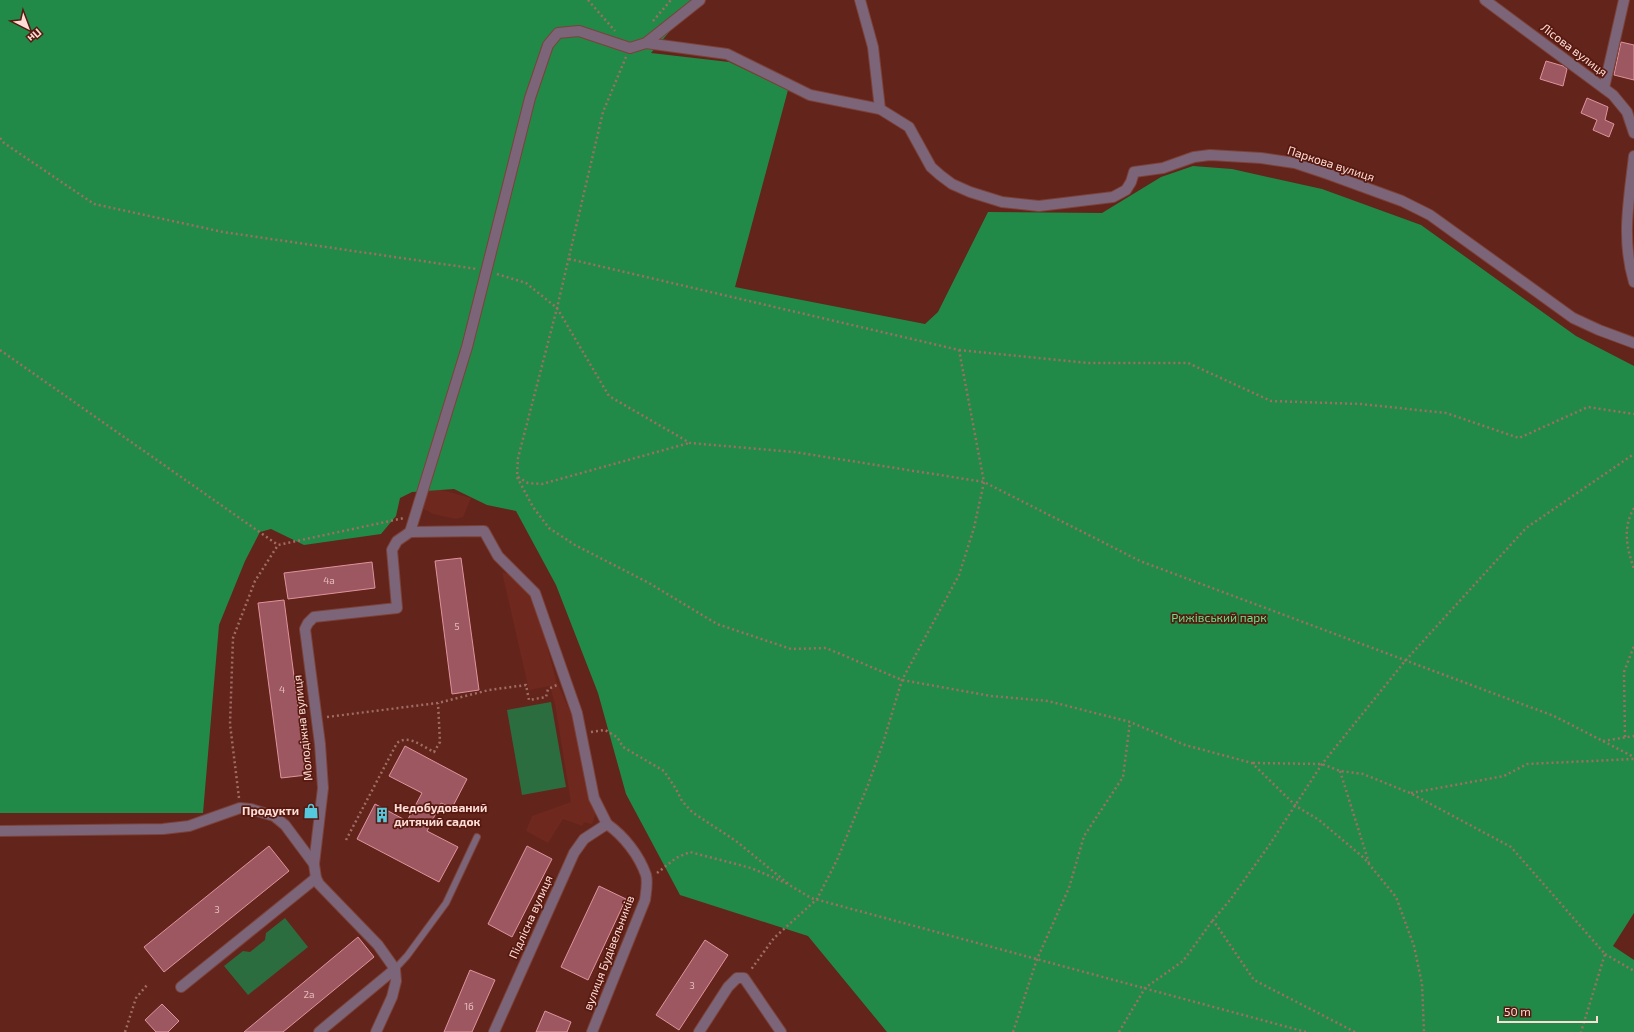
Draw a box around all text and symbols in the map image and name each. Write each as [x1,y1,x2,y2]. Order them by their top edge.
north arrow [8,8,48,48]
street label: Лісова вулиця [1538,20,1611,79]
text: Пн [25,26,45,45]
street label: Паркова вулиця [1286,142,1377,185]
house number: 4а [323,574,335,586]
park label: Рижівський парк [1171,610,1267,624]
house number: 5 [454,620,460,632]
street label: Молодіжна вулиця [289,674,316,782]
house number: 4 [279,683,285,695]
place label: Недобудований дитячий садок [394,800,487,828]
shop icon: Продукти [302,802,320,820]
place label: Продукти [242,803,299,817]
building icon: Недобудований дитячий садок [373,806,391,824]
street label: Підлісна вулиця [505,873,556,961]
street label: вулиця Будівельників [580,893,637,1012]
house number: 3 [214,903,220,915]
house number: 3 [689,979,695,991]
house number: 2а [303,988,315,1000]
scale bar [1498,998,1597,1024]
house number: 1б [464,1000,474,1012]
text: 50 m [1504,1004,1531,1018]

